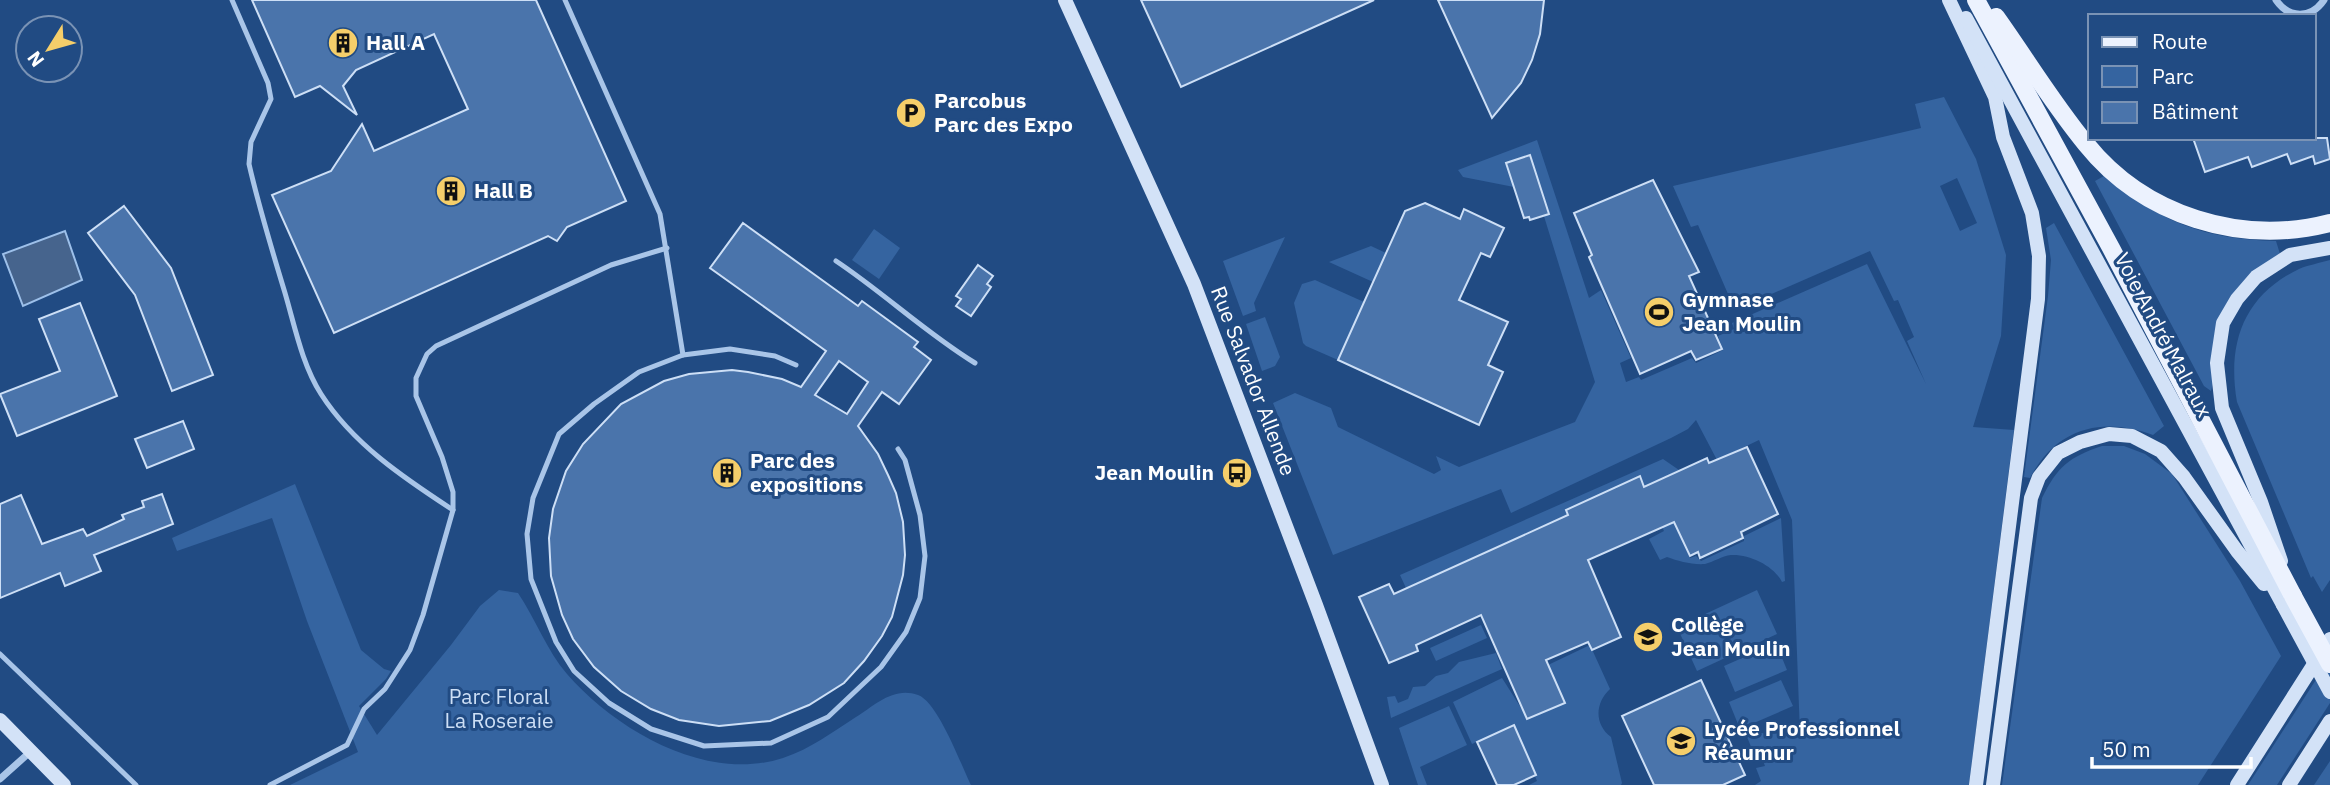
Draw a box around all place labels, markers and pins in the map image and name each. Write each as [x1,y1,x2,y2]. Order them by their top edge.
building icon: Hall A [326,26,360,60]
place label: Hall A [366,28,425,56]
place label: Parcobus Parc des Expo [934,86,1073,138]
parking icon: Parcobus Parc des Expo [894,96,928,130]
building icon: Hall B [434,174,468,208]
place label: Hall B [474,176,533,204]
place label: Gymnase Jean Moulin [1682,285,1801,337]
sports icon: Gymnase Jean Moulin [1642,295,1676,329]
place label: Parc des expositions [750,446,863,498]
building icon: Parc des expositions [710,456,744,490]
bus stop icon: Jean Moulin [1220,456,1254,490]
place label: Jean Moulin [1095,458,1214,486]
place label: Collège Jean Moulin [1671,610,1790,662]
school or university icon: Collège Jean Moulin [1631,620,1665,654]
place label: Lycée Professionnel Réaumur [1704,714,1900,766]
school or university icon: Lycée Professionnel Réaumur [1664,724,1698,758]

